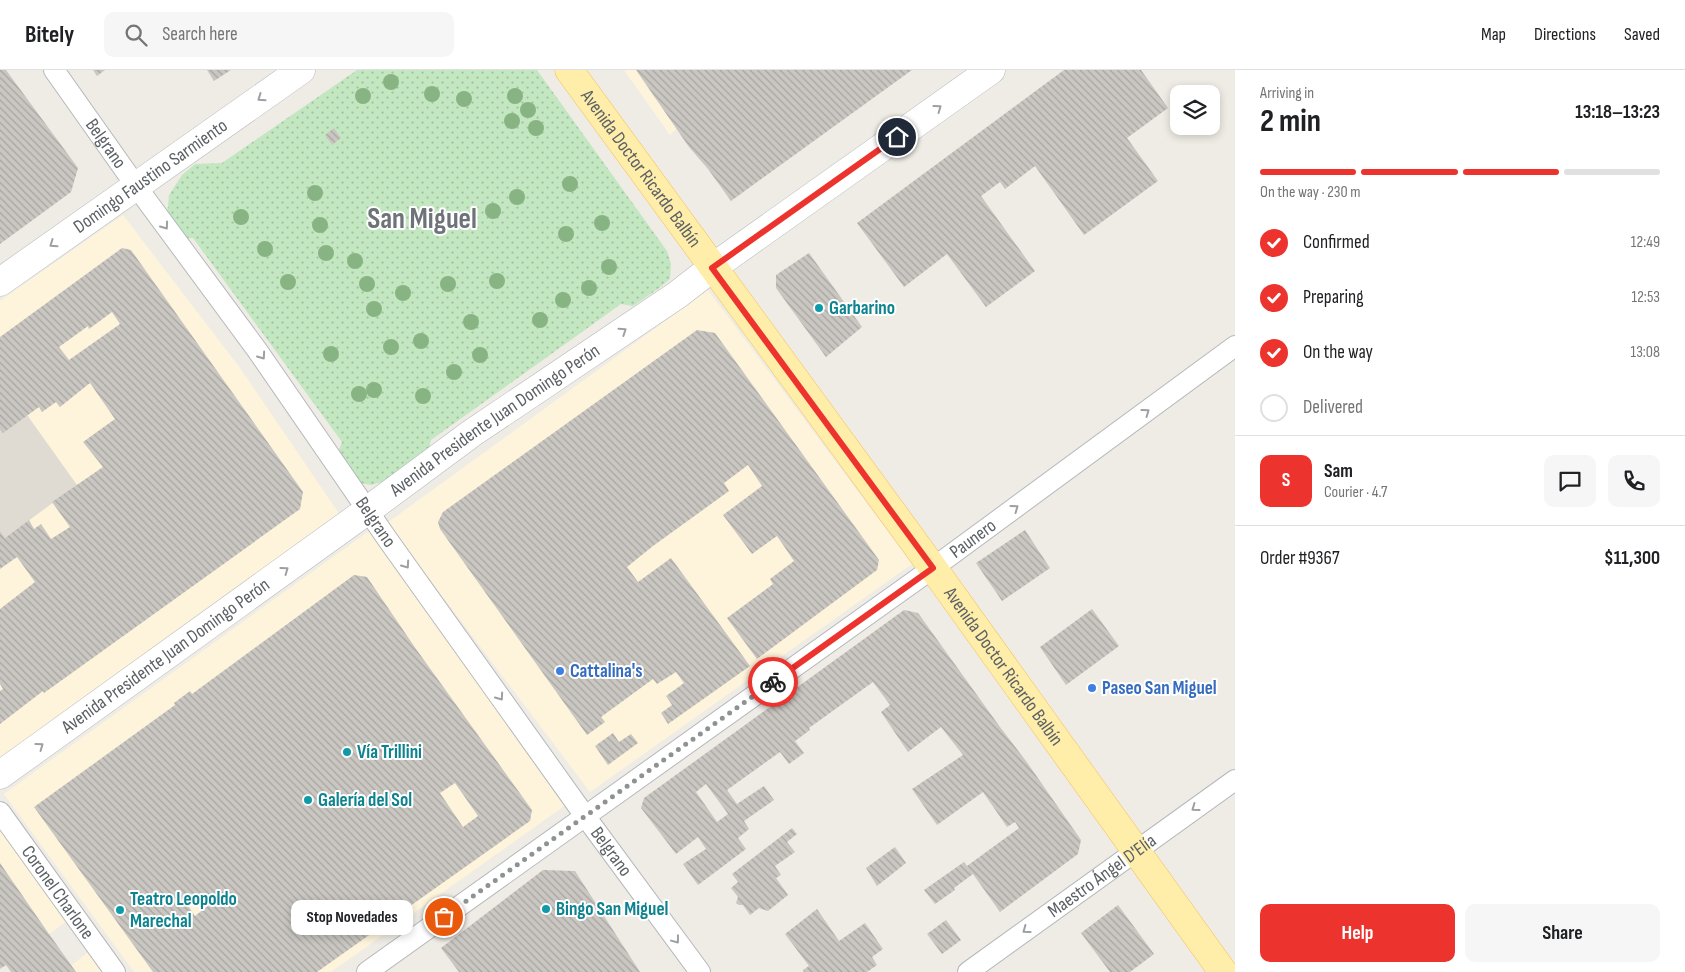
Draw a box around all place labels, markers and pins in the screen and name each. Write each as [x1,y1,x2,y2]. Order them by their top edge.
pin [876,116,918,158]
place label: Garbarino [829,297,895,320]
marker: Garbarino [813,302,825,314]
place label: Cattalina's [570,660,643,683]
marker: Cattalina's [554,665,566,677]
place label: Paseo San Miguel [1102,677,1217,700]
marker: Paseo San Miguel [1086,682,1098,694]
place label: Vía Trillini [357,741,422,764]
marker: Vía Trillini [341,746,353,758]
place label: Galería del Sol [318,789,412,812]
marker: Galería del Sol [302,794,314,806]
place label: Teatro Leopoldo Marechal [130,888,237,933]
pin [423,896,465,938]
place label: Bingo San Miguel [556,898,668,921]
callout: Stop Novedades [292,900,414,934]
marker: Bingo San Miguel [540,903,552,915]
marker: Teatro Leopoldo Marechal [114,904,126,916]

